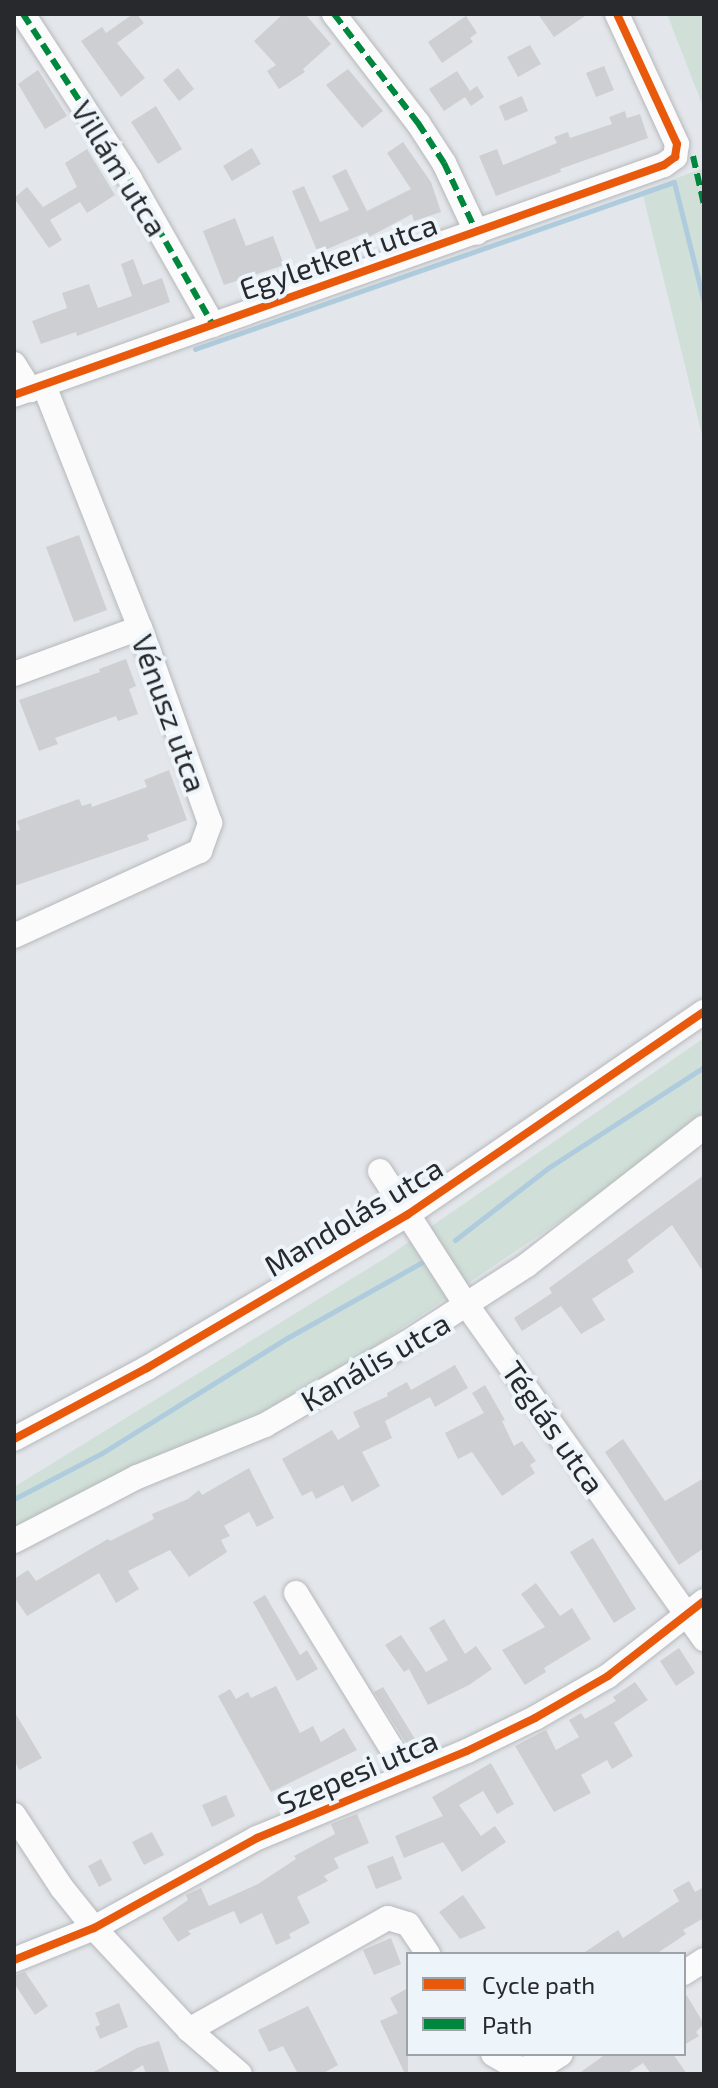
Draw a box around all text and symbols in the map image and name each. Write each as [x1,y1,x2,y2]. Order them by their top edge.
street label: Villám utca [64,94,176,242]
street label: Egyletkert utca [234,205,442,307]
street label: Vénusz utca [125,629,215,797]
street label: Mandolás utca [257,1149,449,1283]
street label: Kanális utca [294,1304,456,1418]
street label: Téglás utca [495,1354,613,1500]
street label: Szepesi utca [271,1721,443,1821]
legend [406,1952,686,2056]
text: Cycle path [482,1970,595,1999]
text: Path [482,2010,532,2039]

